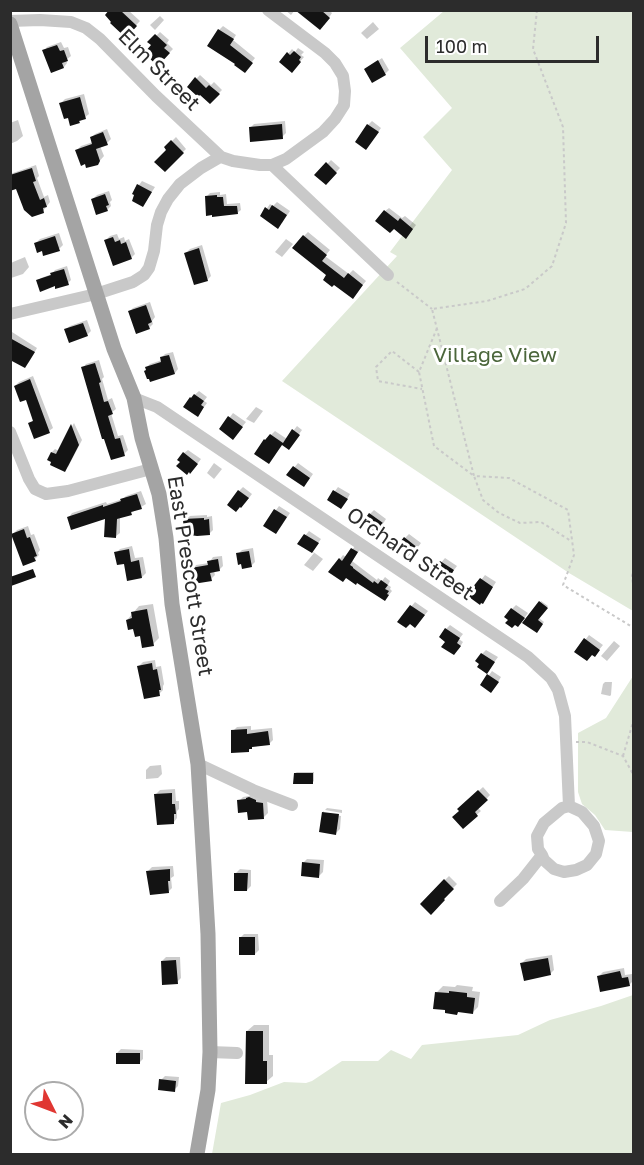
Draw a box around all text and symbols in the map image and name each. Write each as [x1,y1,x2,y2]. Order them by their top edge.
street label: Elm Street [113,24,205,116]
scale bar [428,24,602,62]
text: 100 m [436,35,487,57]
park label: Village View [433,342,557,368]
street label: East Prescott Street [162,474,218,678]
street label: Orchard Street [342,502,478,606]
north arrow [24,1081,84,1141]
text: N [54,1110,77,1133]

